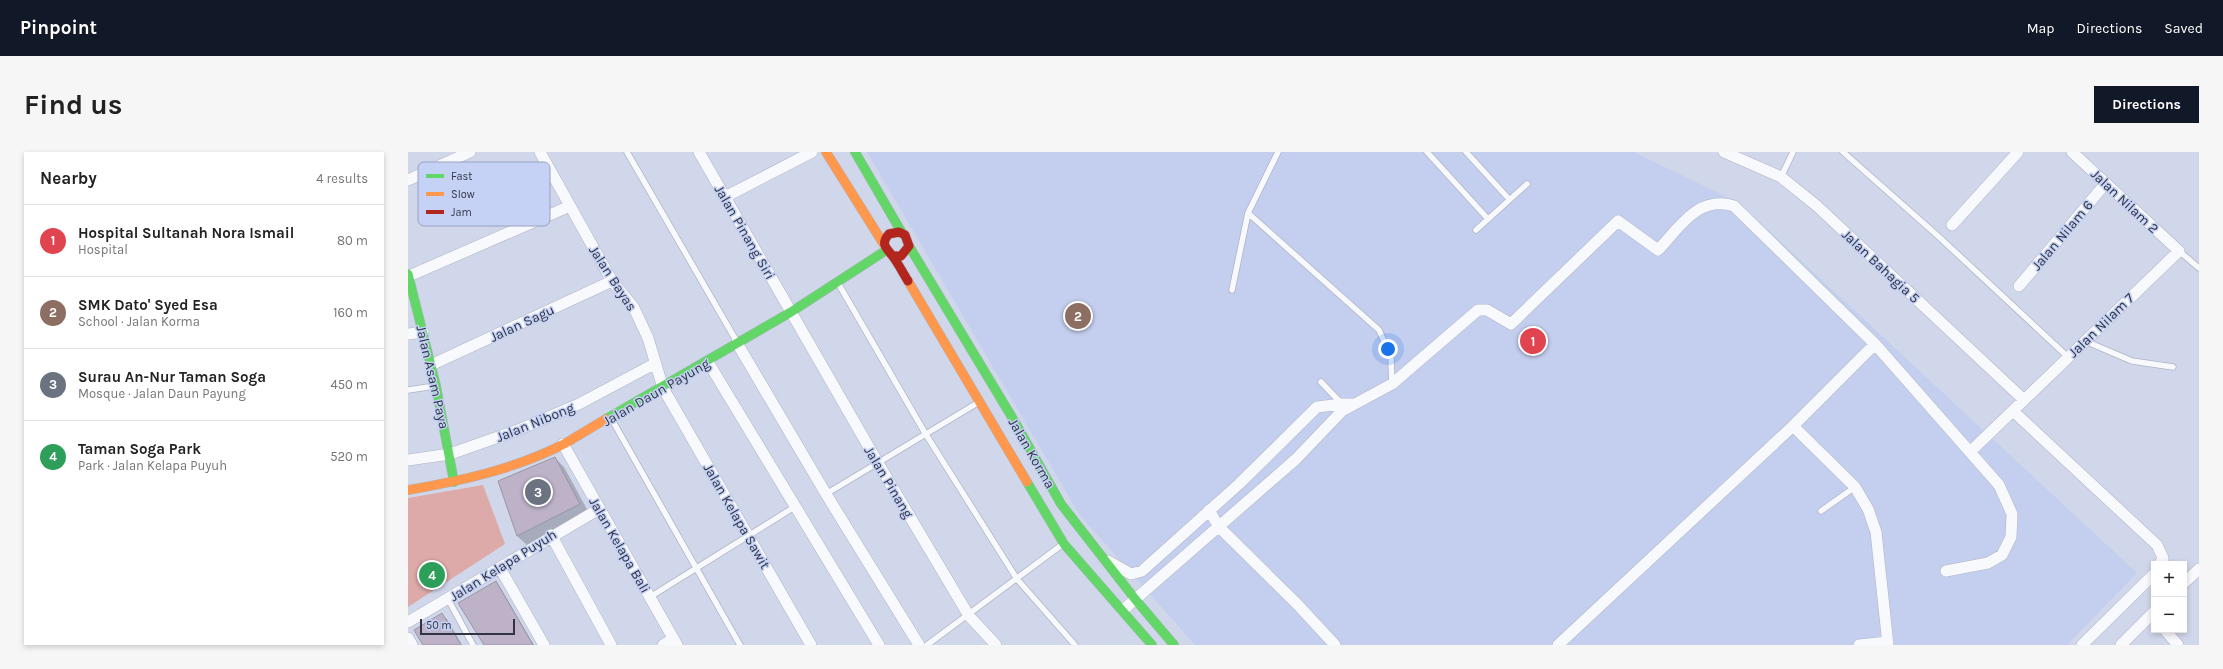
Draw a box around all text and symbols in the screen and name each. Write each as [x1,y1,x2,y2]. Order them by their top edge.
text: Pinpoint [20,17,97,39]
text: Map [2027,20,2055,37]
text: Directions [2077,20,2142,37]
text: Saved [2164,20,2203,37]
button: Directions [2094,86,2199,123]
text: Find us [24,88,123,121]
legend [418,162,550,226]
street label: Jalan Nilam 2 [2087,166,2162,237]
text: Nearby [40,168,97,188]
text: Fast [451,170,472,183]
text: 4 results [316,171,368,186]
street label: Jalan Pinang Siri [711,182,779,283]
text: Slow [451,188,475,201]
street label: Jalan Nilam 6 [2028,197,2097,274]
text: Jam [451,206,472,219]
text: Hospital Sultanah Nora Ismail [78,224,294,242]
street label: Jalan Bahagia 5 [1838,226,1923,307]
text: 1 [51,233,55,248]
text: 80 m [337,233,368,248]
text: Hospital [78,242,128,257]
street label: Jalan Bayas [585,242,640,314]
street label: Jalan Nilam 7 [2065,289,2138,361]
text: SMK Dato' Syed Esa [78,296,218,314]
street label: Jalan Sagu [487,301,557,346]
pin: 2 [1065,301,1091,331]
text: 2 [49,305,57,320]
text: 160 m [333,305,368,320]
text: School · Jalan Korma [78,314,200,329]
street label: Jalan Asam Paya [412,324,453,431]
pin: 1 [1520,326,1546,356]
your location [1378,339,1398,359]
street label: Jalan Daun Payung [600,355,713,430]
text: Surau An-Nur Taman Soga [78,368,266,386]
text: 3 [49,377,57,392]
text: 450 m [330,377,368,392]
text: Mosque · Jalan Daun Payung [78,386,246,401]
street label: Jalan Nibong [494,399,577,446]
street label: Jalan Korma [1005,415,1059,492]
text: Taman Soga Park [78,440,201,458]
street label: Jalan Pinang [860,443,917,522]
text: 4 [49,449,57,464]
text: 520 m [330,449,368,464]
text: Park · Jalan Kelapa Puyuh [78,458,227,473]
street label: Jalan Kelapa Sawit [699,460,774,572]
pin: 3 [525,477,551,507]
street label: Jalan Kelapa Bali [585,494,654,596]
street label: Jalan Kelapa Puyuh [447,526,560,605]
pin: 4 [419,560,445,590]
map controls [2151,561,2187,633]
button: + [2151,561,2187,597]
button: − [2151,597,2187,633]
scale bar [420,617,515,636]
text: 50 m [426,619,452,632]

